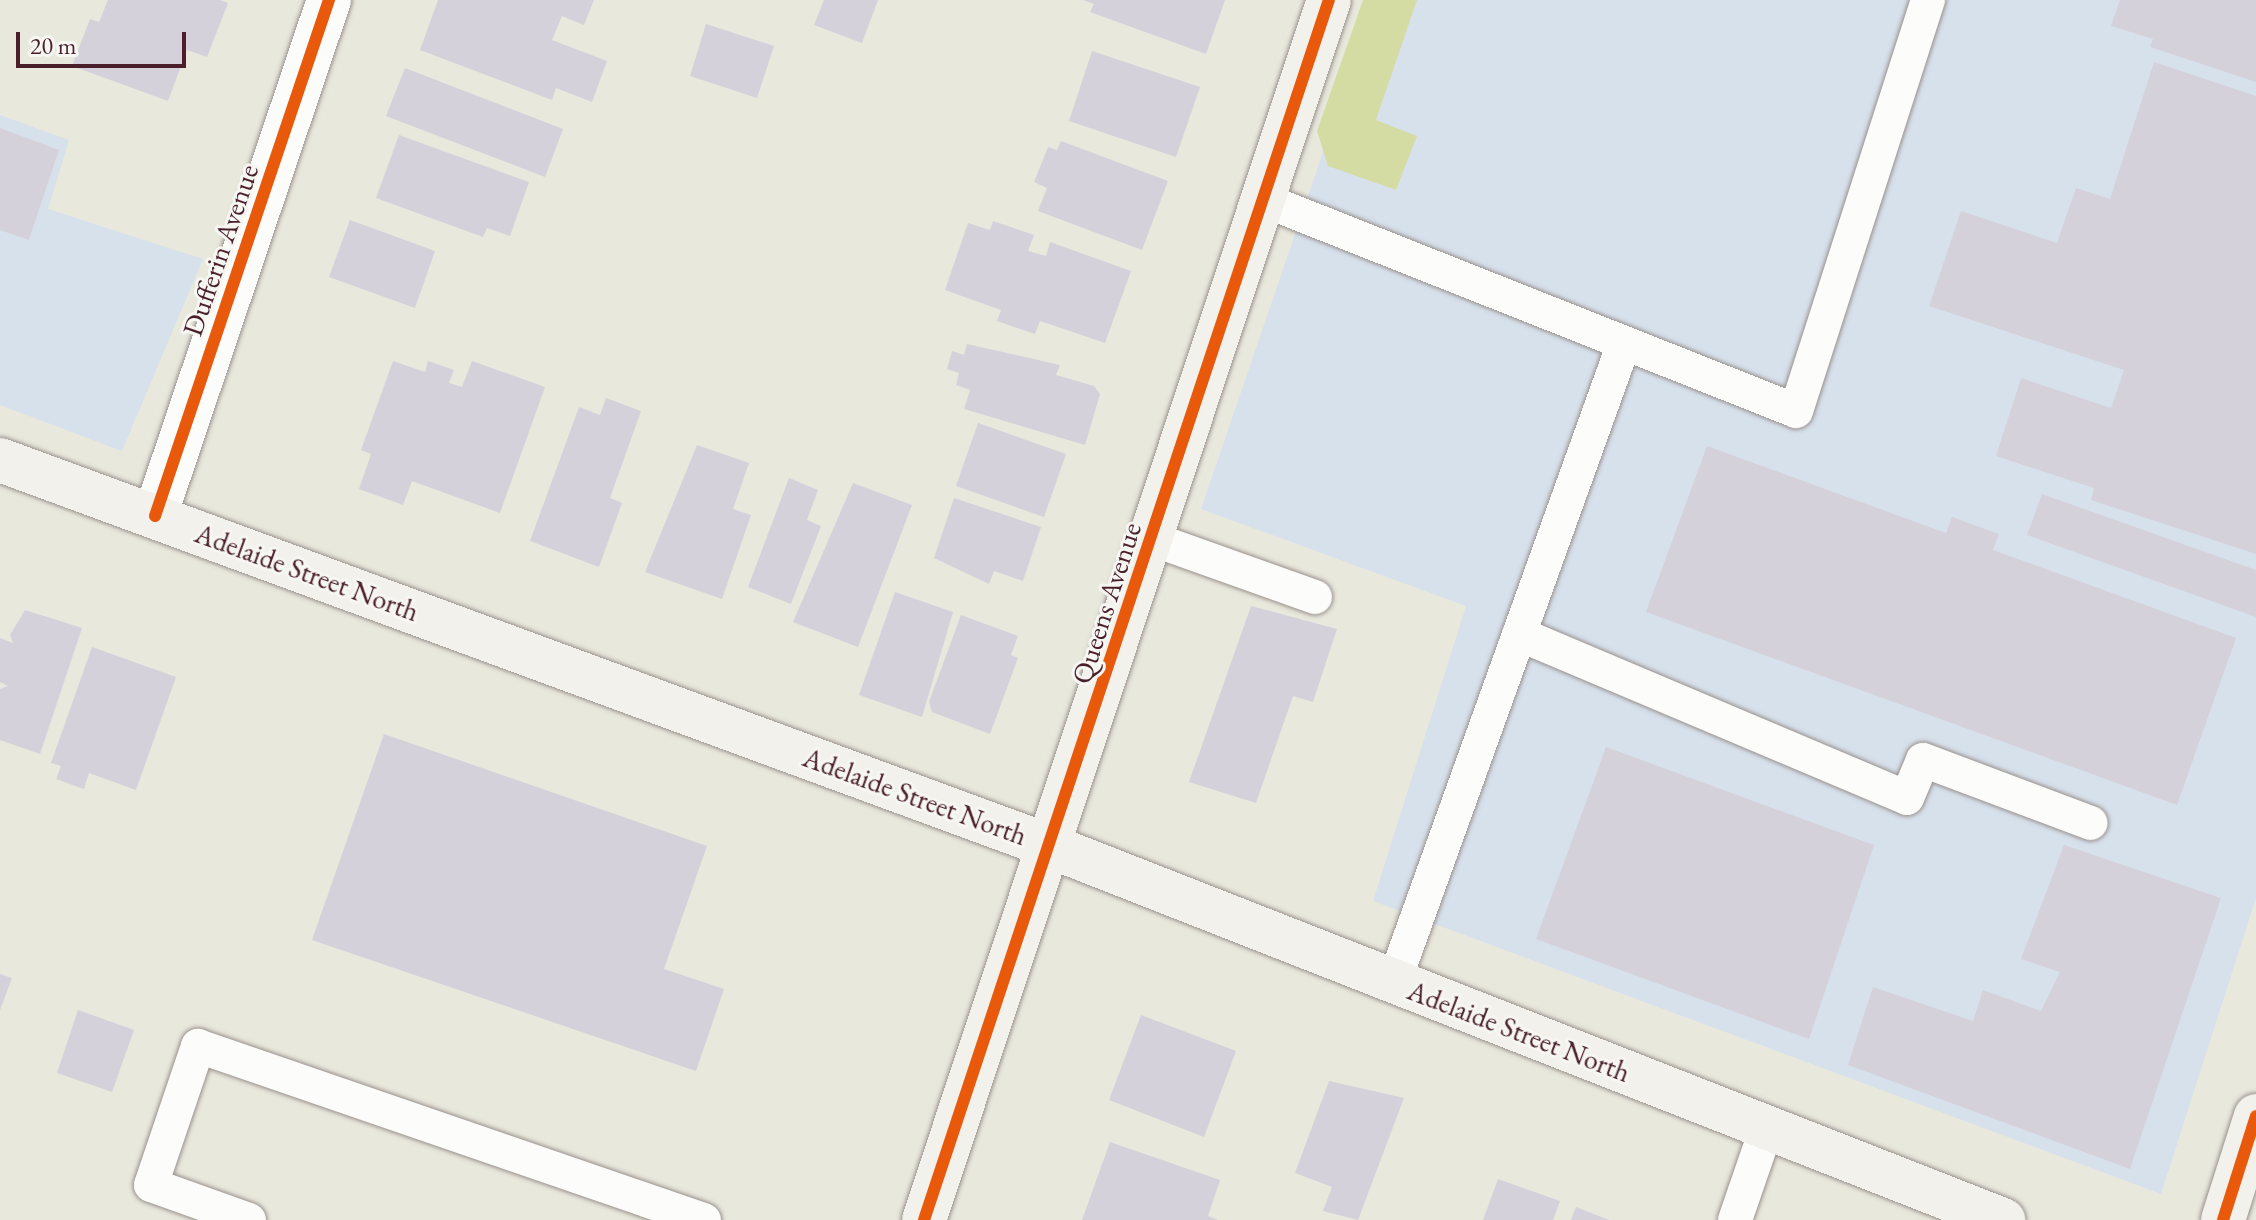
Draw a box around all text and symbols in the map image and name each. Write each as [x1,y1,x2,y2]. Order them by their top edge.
scale bar [20,16,190,66]
text: 20 m [30,30,77,61]
street label: Dufferin Avenue [175,160,265,340]
street label: Adelaide Street North [191,516,423,628]
street label: Queens Avenue [1064,518,1148,688]
street label: Adelaide Street North [799,740,1031,852]
street label: Adelaide Street North [1403,973,1635,1089]

